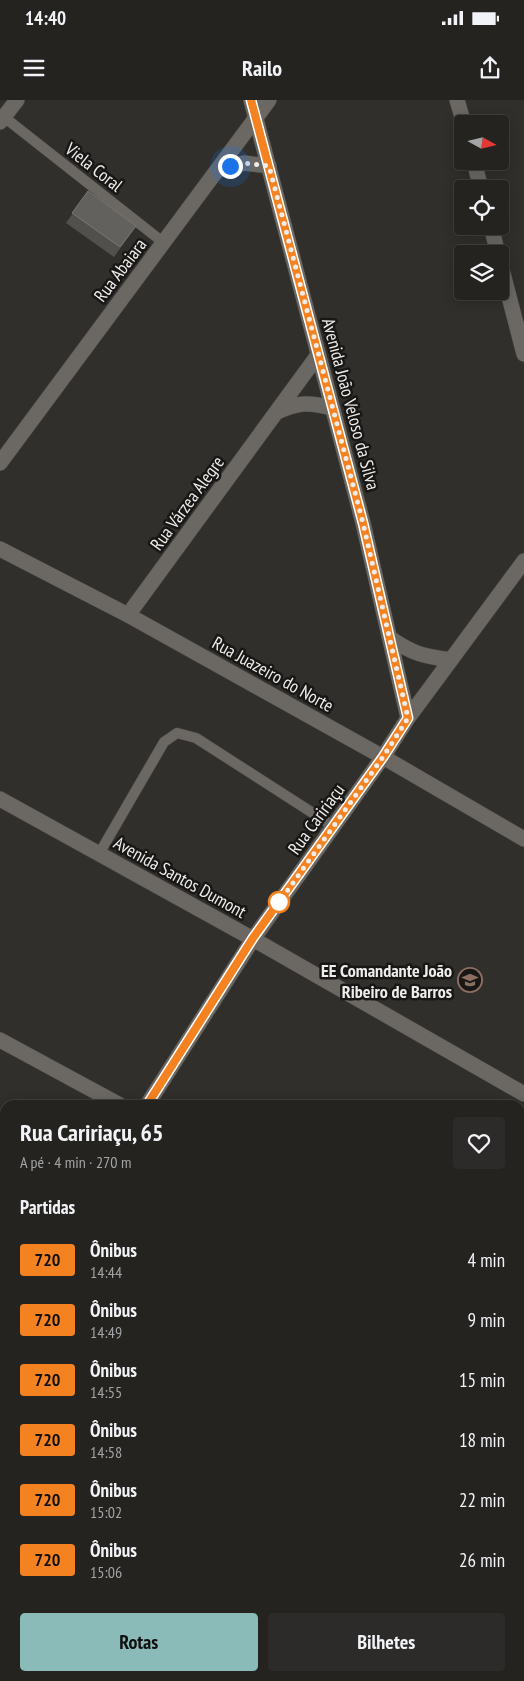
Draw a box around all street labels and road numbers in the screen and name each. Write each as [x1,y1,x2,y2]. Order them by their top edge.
street label: Viela Coral [60,137,128,197]
street label: Rua Abaiara [89,234,151,306]
street label: Avenida João Veloso da Silva [317,316,385,492]
street label: Rua Várzea Alegre [145,451,229,555]
street label: Rua Juazeiro do Norte [208,631,338,717]
street label: Rua Caririaçu [283,779,349,859]
street label: Avenida Santos Dumont [110,831,250,923]

